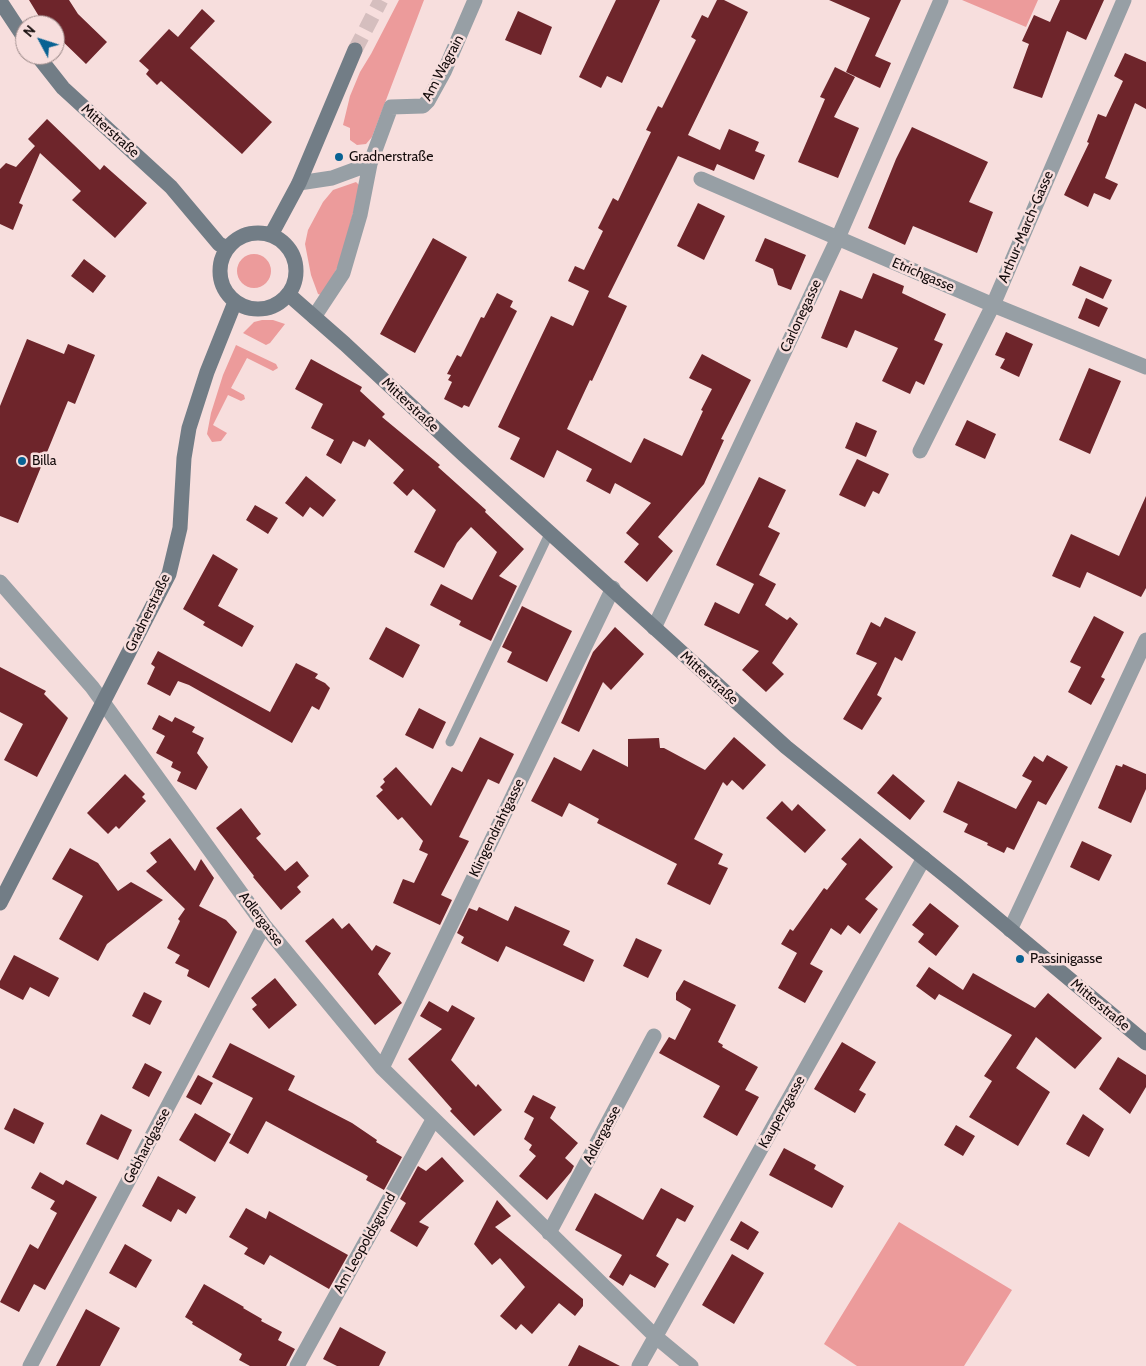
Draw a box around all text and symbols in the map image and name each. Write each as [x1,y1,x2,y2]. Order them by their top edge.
north arrow [15,15,65,65]
text: N [19,21,39,41]
street label: Am Wagrain [419,32,467,104]
street label: Mitterstraße [78,101,142,161]
place label: Gradnerstraße [349,149,433,165]
marker: Gradnerstraße [333,151,345,163]
street label: Arthur-March-Gasse [995,169,1057,285]
street label: Etrichgasse [889,254,957,296]
street label: Carlonegasse [777,277,825,355]
street label: Mitterstraße [378,374,442,436]
place label: Billa [32,453,57,469]
marker: Billa [16,455,28,467]
street label: Gradnerstraße [122,571,174,655]
street label: Mitterstraße [677,648,741,708]
street label: Klingendrahtgasse [466,776,528,880]
street label: Adlergasse [235,889,287,949]
place label: Passinigasse [1030,951,1102,967]
marker: Passinigasse [1014,953,1026,965]
street label: Mitterstraße [1067,975,1133,1035]
street label: Kauperzgasse [755,1073,809,1151]
street label: Adlergasse [580,1103,624,1167]
street label: Gebhardgasse [120,1105,174,1187]
street label: Am Leopoldsgrund [330,1190,400,1296]

